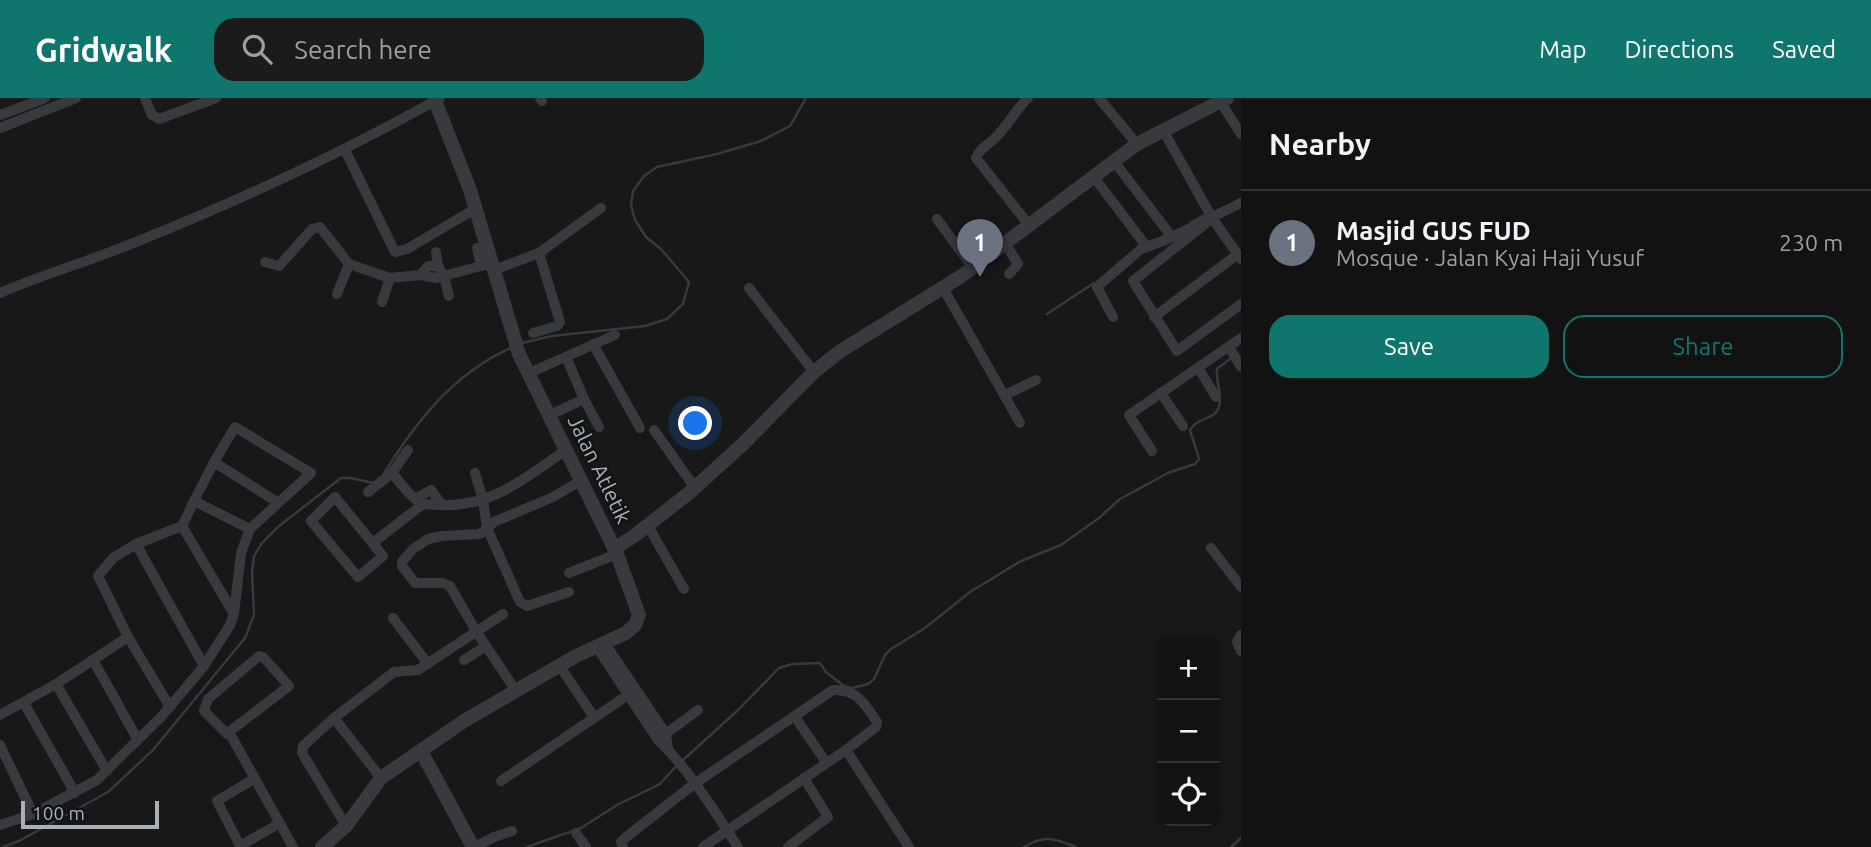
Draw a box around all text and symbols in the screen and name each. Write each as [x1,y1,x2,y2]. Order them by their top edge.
search box [214,18,704,81]
icon: search [238,30,276,68]
text: Gridwalk [35,31,172,68]
text: Search here [294,35,432,64]
text: Map [1539,36,1586,63]
text: Directions [1624,36,1734,63]
text: Saved [1772,36,1836,63]
text: Nearby [1269,127,1371,161]
text: Masjid GUS FUD [1336,216,1531,245]
pin: 1 [957,219,1003,277]
text: 1 [1286,230,1298,255]
text: 230 m [1779,230,1843,255]
text: Mosque · Jalan Kyai Haji Yusuf [1336,245,1644,270]
button: Save [1269,315,1549,378]
button: Share [1563,315,1843,378]
your location [678,406,712,440]
street label: Jalan Atletik [564,411,637,527]
map controls [1157,637,1220,826]
button: + [1157,637,1220,700]
button: − [1157,700,1220,763]
button: locate [1157,763,1220,826]
scale bar [21,798,159,830]
text: 100 m [32,802,85,824]

